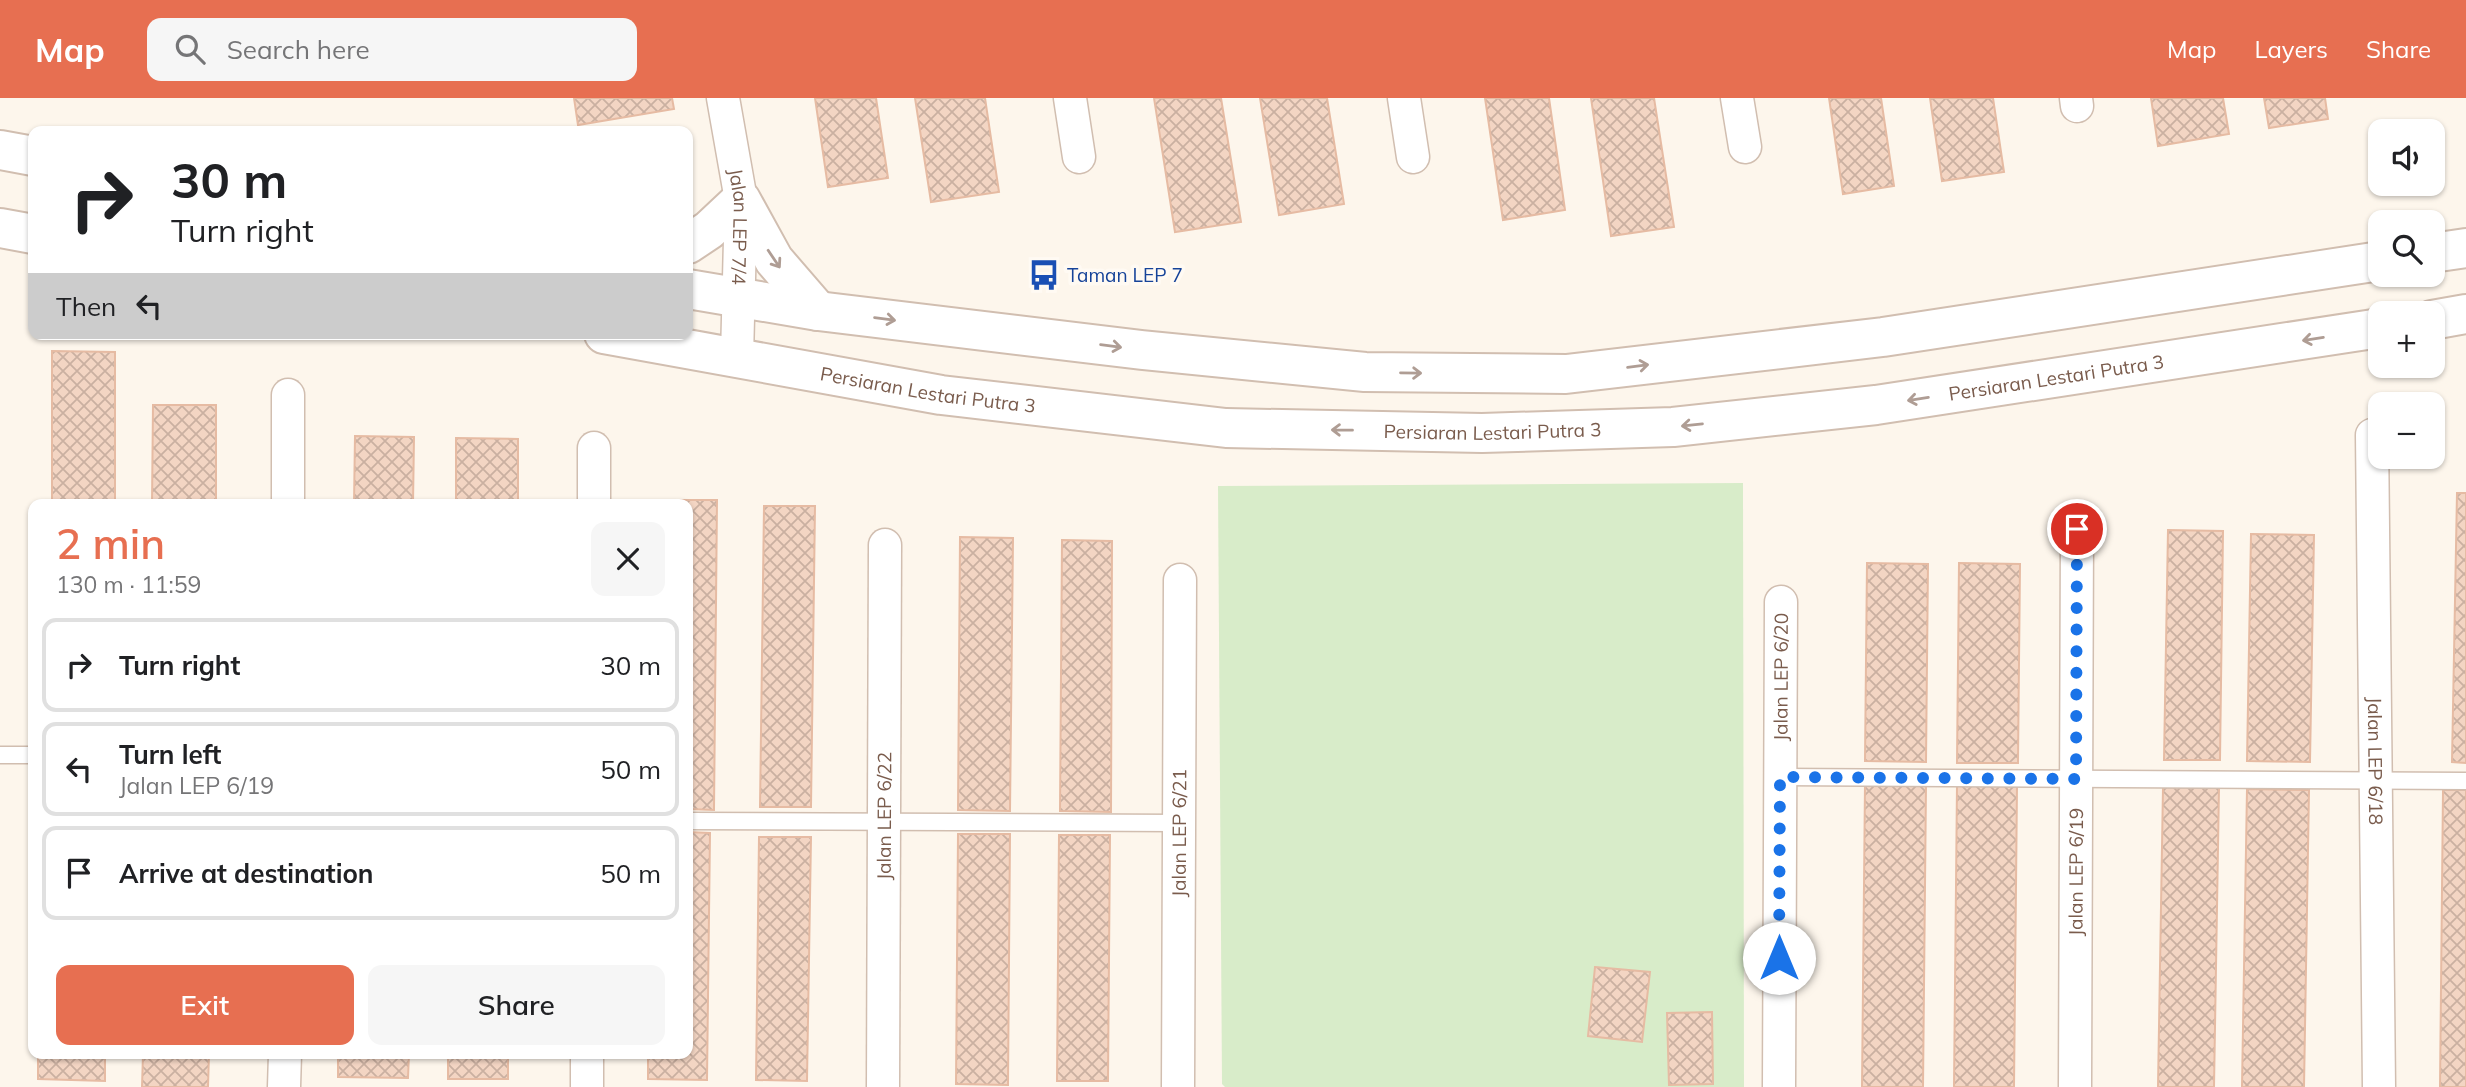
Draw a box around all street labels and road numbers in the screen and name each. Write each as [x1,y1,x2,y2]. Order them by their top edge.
street label: Jalan LEP 7/4 [724,166,753,285]
street label: Persiaran Lestari Putra 3 [1947,349,2166,406]
street label: Persiaran Lestari Putra 3 [818,361,1037,418]
street label: Persiaran Lestari Putra 3 [1384,417,1602,445]
street label: Jalan LEP 6/20 [1768,613,1793,741]
street label: Jalan LEP 6/18 [2363,697,2388,825]
street label: Jalan LEP 6/22 [872,752,896,880]
street label: Jalan LEP 6/21 [1167,769,1191,897]
street label: Jalan LEP 6/19 [2064,808,2088,936]

